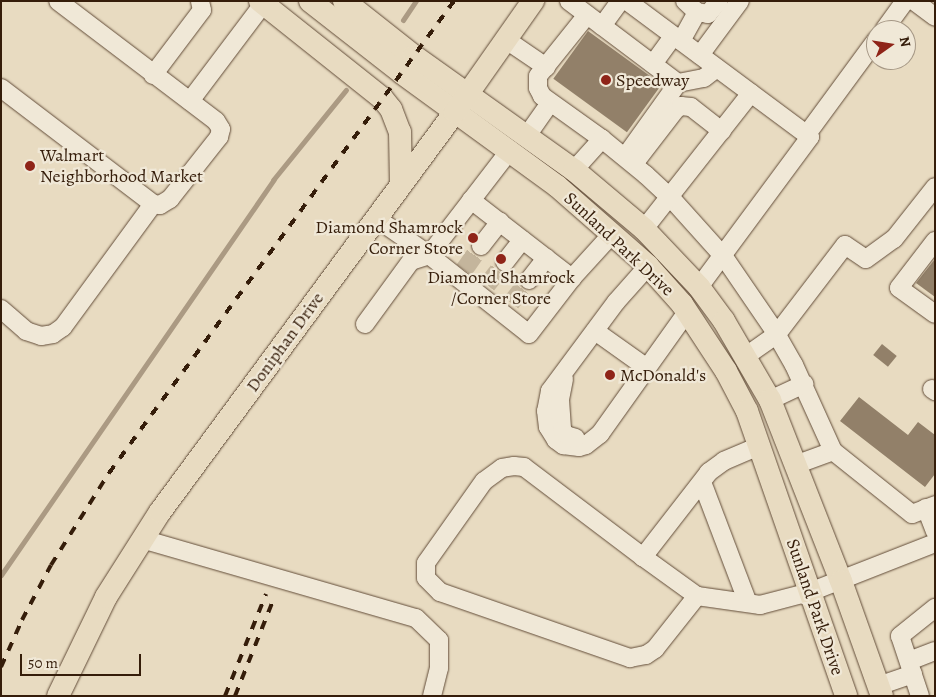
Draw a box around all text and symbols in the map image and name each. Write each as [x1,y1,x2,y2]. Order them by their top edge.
north arrow [866,20,916,70]
text: N [895,35,916,49]
place label: Speedway [616,69,689,91]
marker: Speedway [600,74,612,86]
place label: Walmart Neighborhood Market [40,145,203,188]
marker: Walmart Neighborhood Market [24,160,36,172]
street label: Sunland Park Drive [559,187,679,301]
place label: Diamond Shamrock Corner Store [315,217,463,260]
marker: Diamond Shamrock Corner Store [467,232,479,244]
marker: Diamond Shamrock /Corner Store [495,253,507,265]
place label: Diamond Shamrock /Corner Store [427,267,575,310]
street label: Doniphan Drive [242,288,328,396]
place label: McDonald's [620,364,706,386]
marker: McDonald's [604,369,616,381]
street label: Sunland Park Drive [782,536,848,678]
scale bar [22,644,144,676]
text: 50 m [28,653,58,673]

